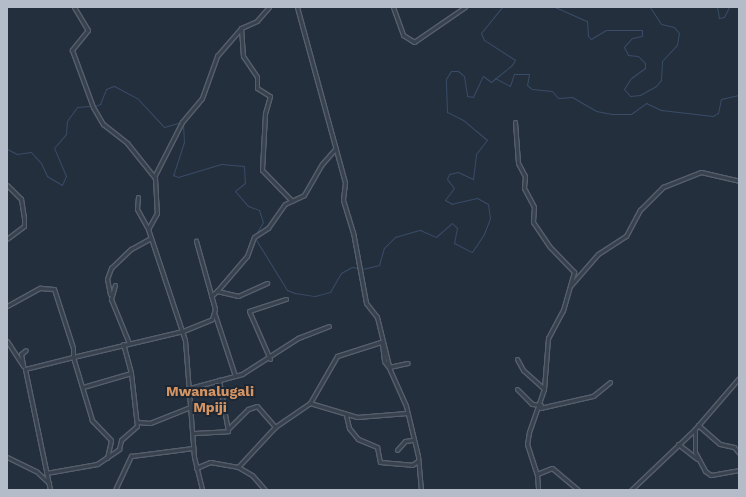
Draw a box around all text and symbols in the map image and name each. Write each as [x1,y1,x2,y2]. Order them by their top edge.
district label: Mwanalugali Mpiji [166,383,254,416]

